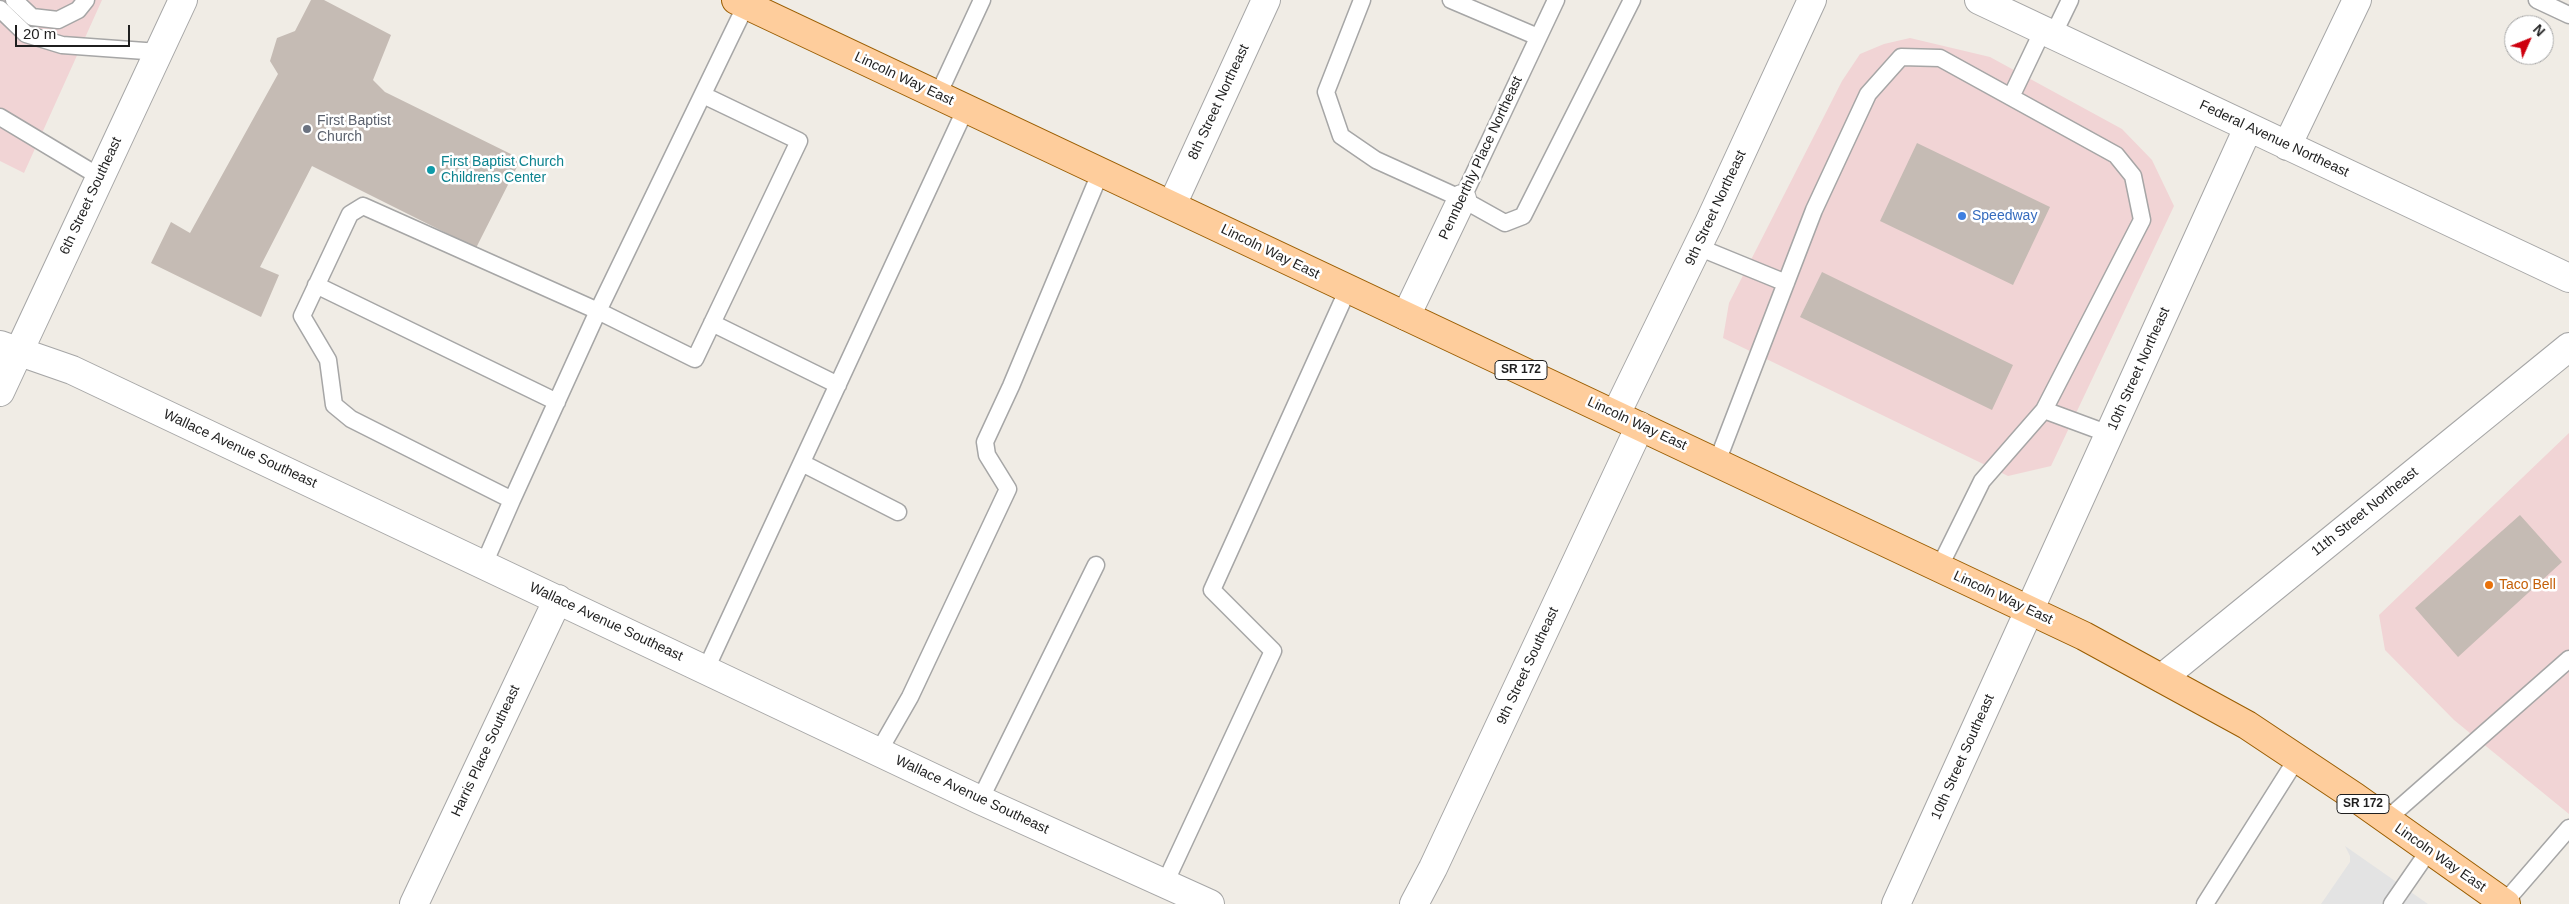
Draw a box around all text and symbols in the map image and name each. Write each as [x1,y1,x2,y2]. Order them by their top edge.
scale bar [18,15,132,47]
north arrow [2504,15,2554,65]
text: N [2530,21,2548,39]
text: 20 m [23,25,56,42]
street label: 8th Street Northeast [1185,42,1253,162]
street label: Lincoln Way East [852,49,956,109]
street label: Pennberthly Place Northeast [1436,74,1526,242]
street label: Federal Avenue Northeast [2197,97,2351,181]
place label: First Baptist Church [317,113,391,146]
marker: First Baptist Church [301,123,313,135]
street label: 6th Street Southeast [56,135,126,257]
street label: 9th Street Northeast [1682,148,1750,268]
place label: First Baptist Church Childrens Center [441,154,564,186]
marker: First Baptist Church Childrens Center [425,164,437,176]
place label: Speedway [1972,208,2037,224]
marker: Speedway [1956,210,1968,222]
street label: Lincoln Way East [1218,221,1322,283]
street label: 10th Street Northeast [2104,305,2174,433]
road number: SR 172 [1495,360,1547,380]
street label: Lincoln Way East [1585,394,1689,454]
street label: Wallace Avenue Southeast [161,406,319,492]
street label: 11th Street Northeast [2308,464,2422,560]
street label: Lincoln Way East [1951,568,2055,628]
place label: Taco Bell [2499,577,2556,593]
street label: Wallace Avenue Southeast [527,579,685,665]
marker: Taco Bell [2483,579,2495,591]
street label: 9th Street Southeast [1493,605,1563,727]
street label: Harris Place Southeast [448,683,524,819]
street label: 10th Street Southeast [1928,692,1998,822]
street label: Wallace Avenue Southeast [893,752,1051,838]
road number: SR 172 [2337,794,2389,814]
street label: Lincoln Way East [2391,820,2489,896]

